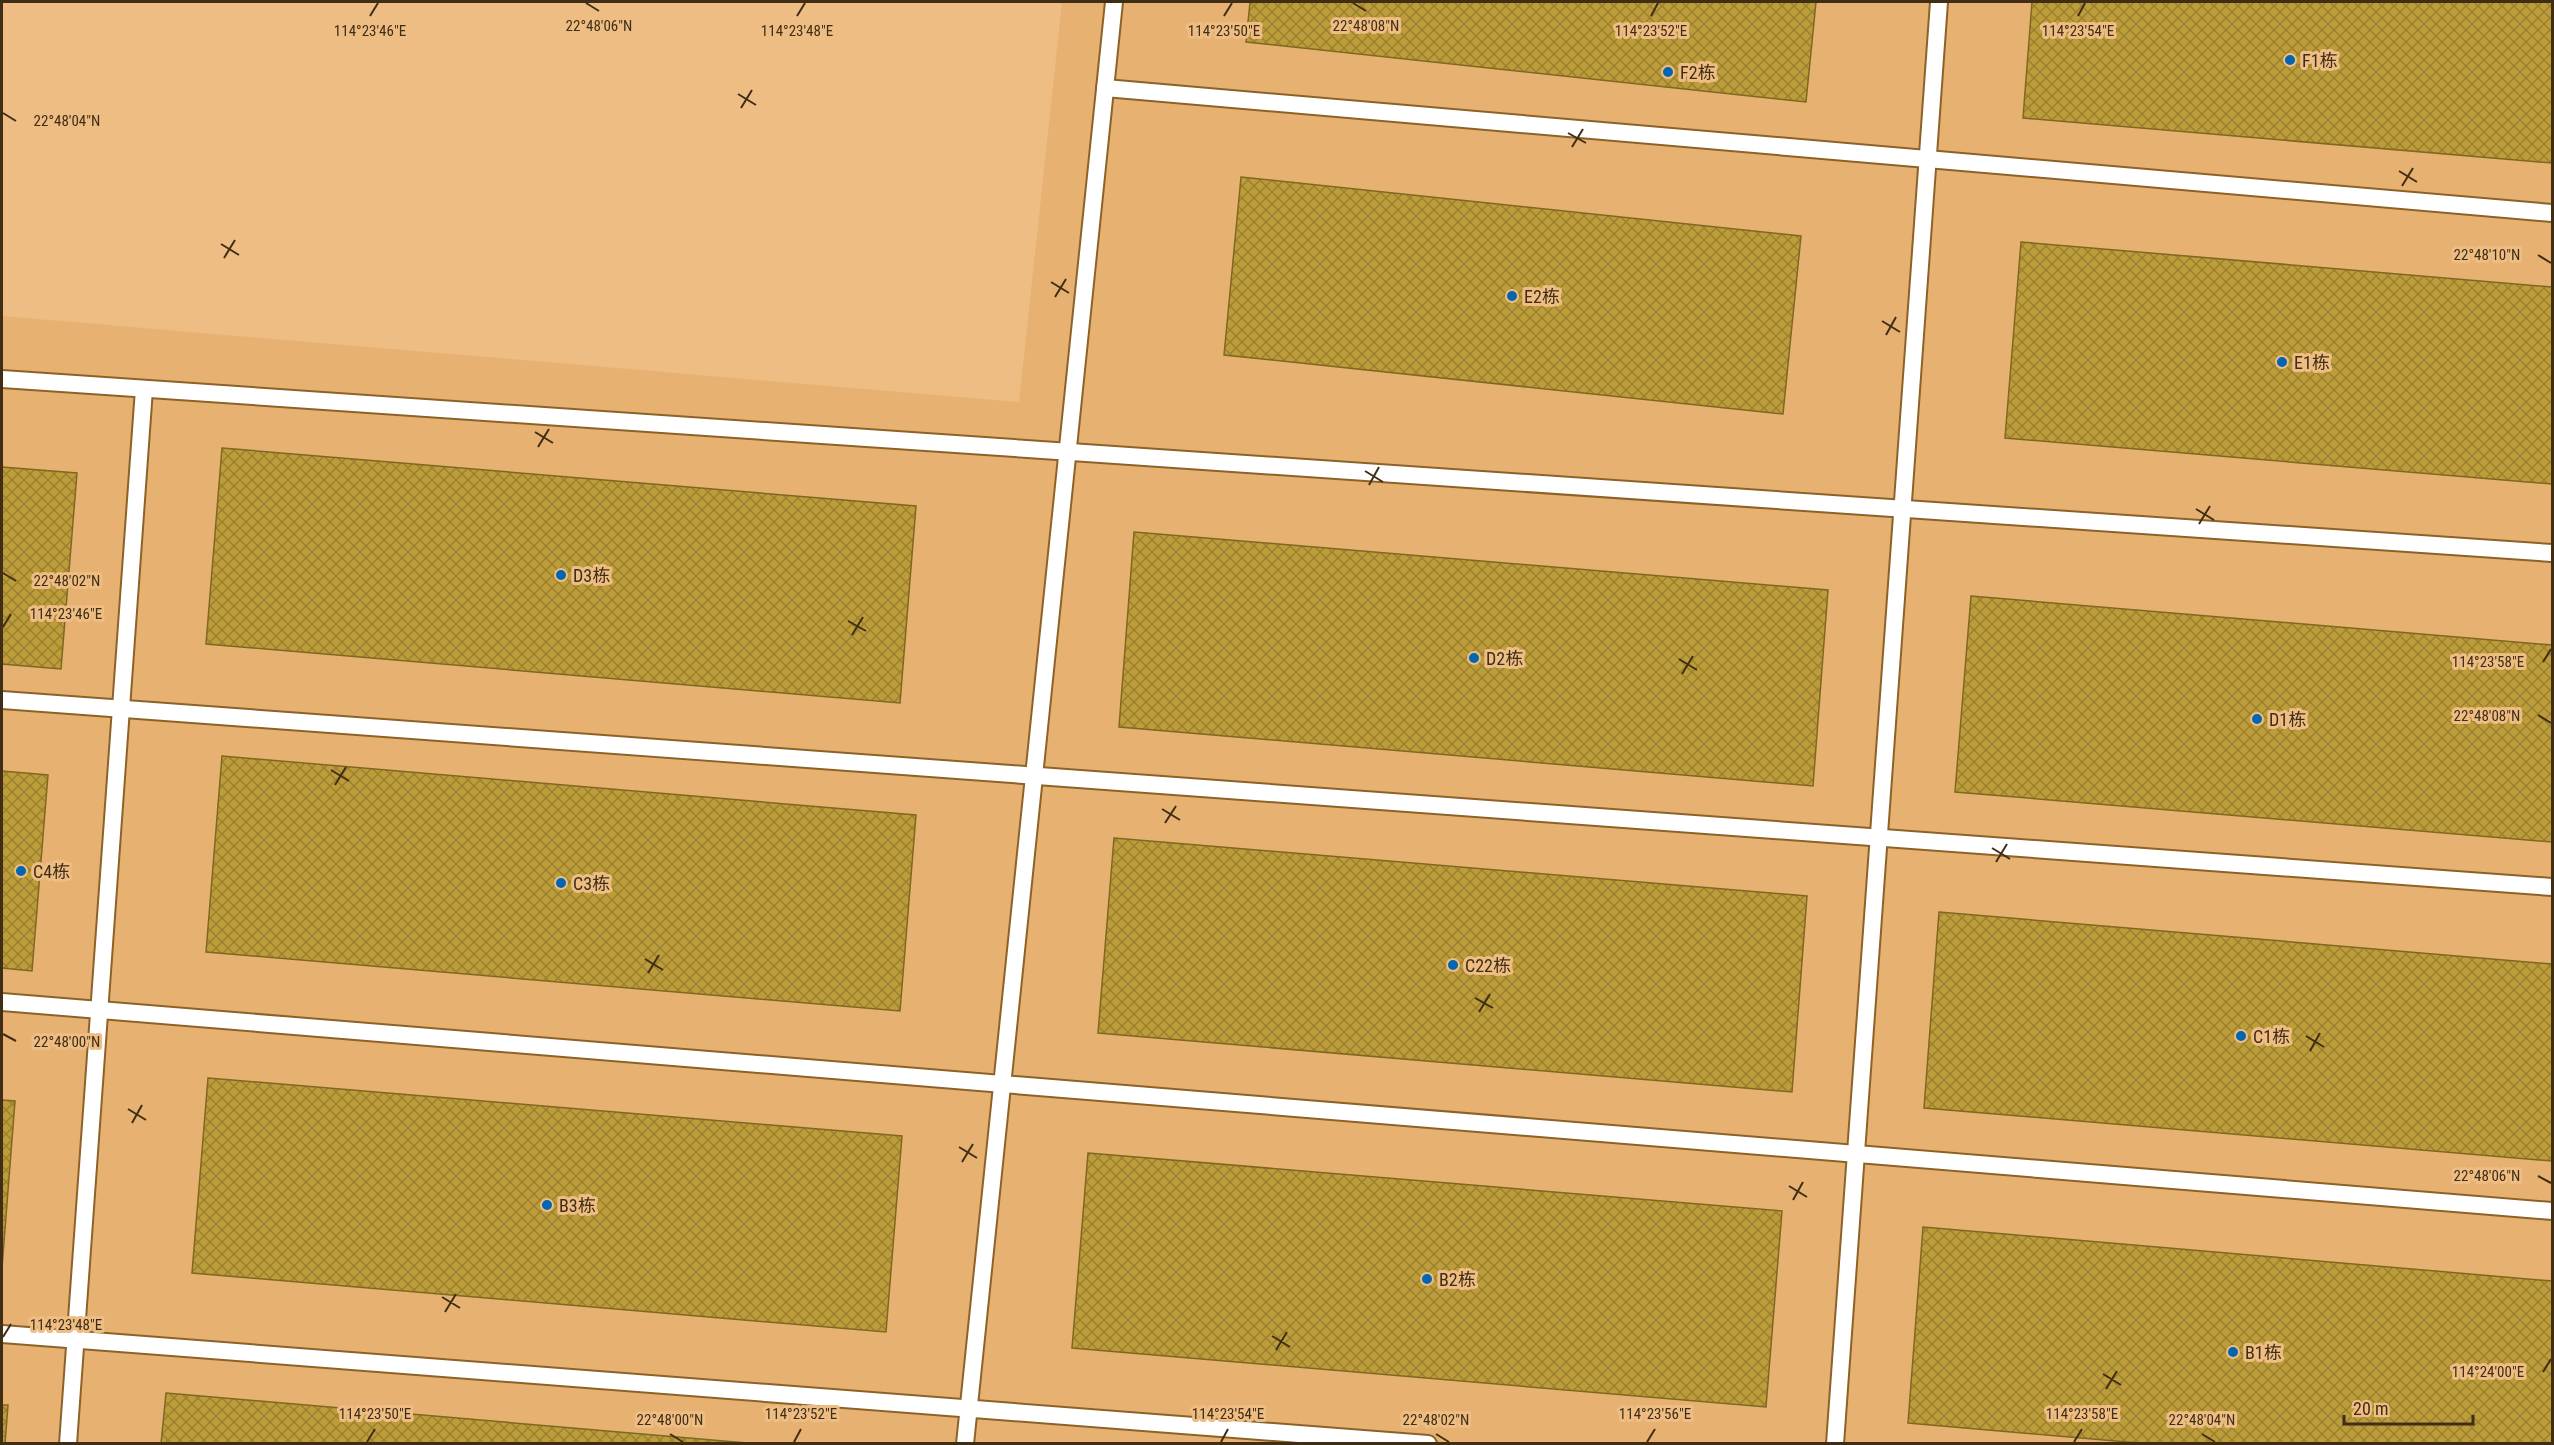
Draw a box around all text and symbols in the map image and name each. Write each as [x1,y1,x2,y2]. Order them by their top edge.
text: 22°48'06"N [566,17,632,35]
text: 22°48'08"N [1333,17,1399,35]
text: 114°23'46"E [334,22,406,40]
text: 114°23'48"E [761,22,833,40]
text: 114°23'50"E [1188,22,1260,40]
text: 114°23'52"E [1615,22,1687,40]
text: 114°23'54"E [2042,22,2114,40]
place label: F1栋 [2302,50,2338,71]
marker: F1栋 [2283,53,2297,67]
place label: F2栋 [1680,62,1716,83]
marker: F2栋 [1661,65,1675,79]
text: 22°48'04"N [34,112,100,130]
text: 22°48'10"N [2454,246,2520,264]
place label: E2栋 [1524,286,1560,307]
marker: E2栋 [1505,289,1519,303]
place label: E1栋 [2294,352,2330,373]
marker: E1栋 [2275,355,2289,369]
place label: D3栋 [573,565,610,586]
marker: D3栋 [554,568,568,582]
text: 22°48'02"N [34,572,100,590]
text: 114°23'46"E [30,605,102,623]
place label: D2栋 [1486,648,1523,669]
marker: D2栋 [1467,651,1481,665]
text: 114°23'58"E [2452,653,2524,671]
text: 22°48'08"N [2454,707,2520,725]
place label: D1栋 [2269,709,2306,730]
marker: D1栋 [2250,712,2264,726]
place label: C4栋 [33,861,70,882]
marker: C4栋 [14,864,28,878]
place label: C3栋 [573,873,610,894]
marker: C3栋 [554,876,568,890]
place label: C22栋 [1465,955,1511,976]
marker: C22栋 [1446,958,1460,972]
place label: C1栋 [2253,1026,2290,1047]
marker: C1栋 [2234,1029,2248,1043]
text: 22°48'00"N [34,1033,100,1051]
text: 22°48'06"N [2454,1167,2520,1185]
place label: B3栋 [559,1195,596,1216]
marker: B3栋 [540,1198,554,1212]
place label: B2栋 [1439,1269,1476,1290]
marker: B2栋 [1420,1272,1434,1286]
text: 114°23'48"E [30,1316,102,1334]
place label: B1栋 [2245,1342,2282,1363]
marker: B1栋 [2226,1345,2240,1359]
text: 114°24'00"E [2452,1363,2524,1381]
scale bar [2344,1388,2473,1426]
text: 20 m [2353,1398,2388,1419]
text: 114°23'50"E [339,1405,411,1423]
text: 114°23'52"E [765,1405,837,1423]
text: 114°23'54"E [1192,1405,1264,1423]
text: 114°23'56"E [1619,1405,1691,1423]
text: 114°23'58"E [2046,1405,2118,1423]
text: 22°48'00"N [637,1411,703,1429]
text: 22°48'02"N [1403,1411,1469,1429]
text: 22°48'04"N [2169,1411,2235,1429]

